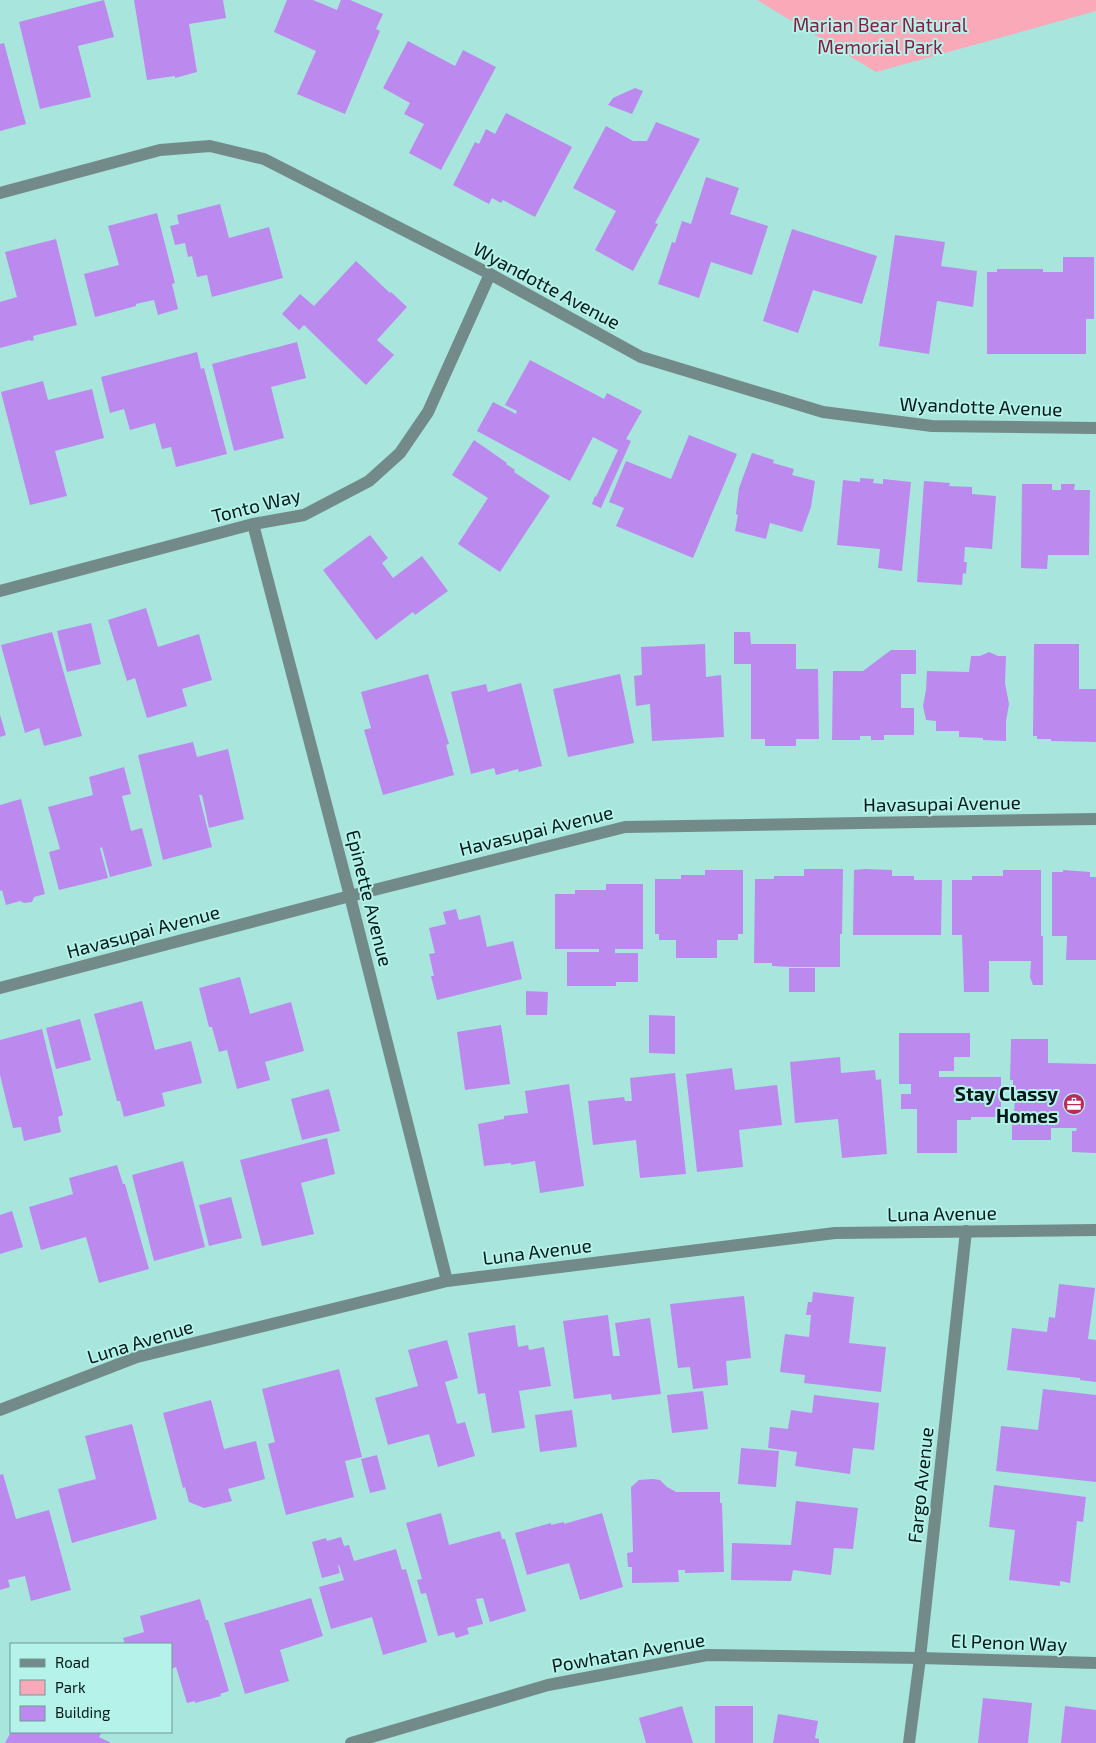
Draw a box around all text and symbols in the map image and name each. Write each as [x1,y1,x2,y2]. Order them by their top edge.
park label: Marian Bear Natural Memorial Park [793,13,968,58]
street label: Wyandotte Avenue [470,237,624,333]
street label: Wyandotte Avenue [899,392,1063,420]
street label: Tonto Way [209,483,303,527]
street label: Havasupai Avenue [863,790,1021,816]
street label: Havasupai Avenue [457,800,615,860]
street label: Epinette Avenue [342,827,398,969]
street label: Havasupai Avenue [64,899,222,963]
place label: Stay Classy Homes [955,1082,1058,1127]
office icon: Stay Classy Homes [1062,1092,1086,1116]
street label: Luna Avenue [887,1201,997,1225]
street label: Luna Avenue [481,1233,593,1269]
street label: Luna Avenue [84,1314,196,1368]
street label: Fargo Avenue [902,1426,938,1544]
street label: Powhatan Avenue [550,1627,706,1677]
street label: El Penon Way [950,1628,1068,1656]
legend [10,1643,172,1733]
text: Road [55,1653,90,1671]
text: Park [55,1678,86,1696]
text: Building [55,1703,111,1721]

